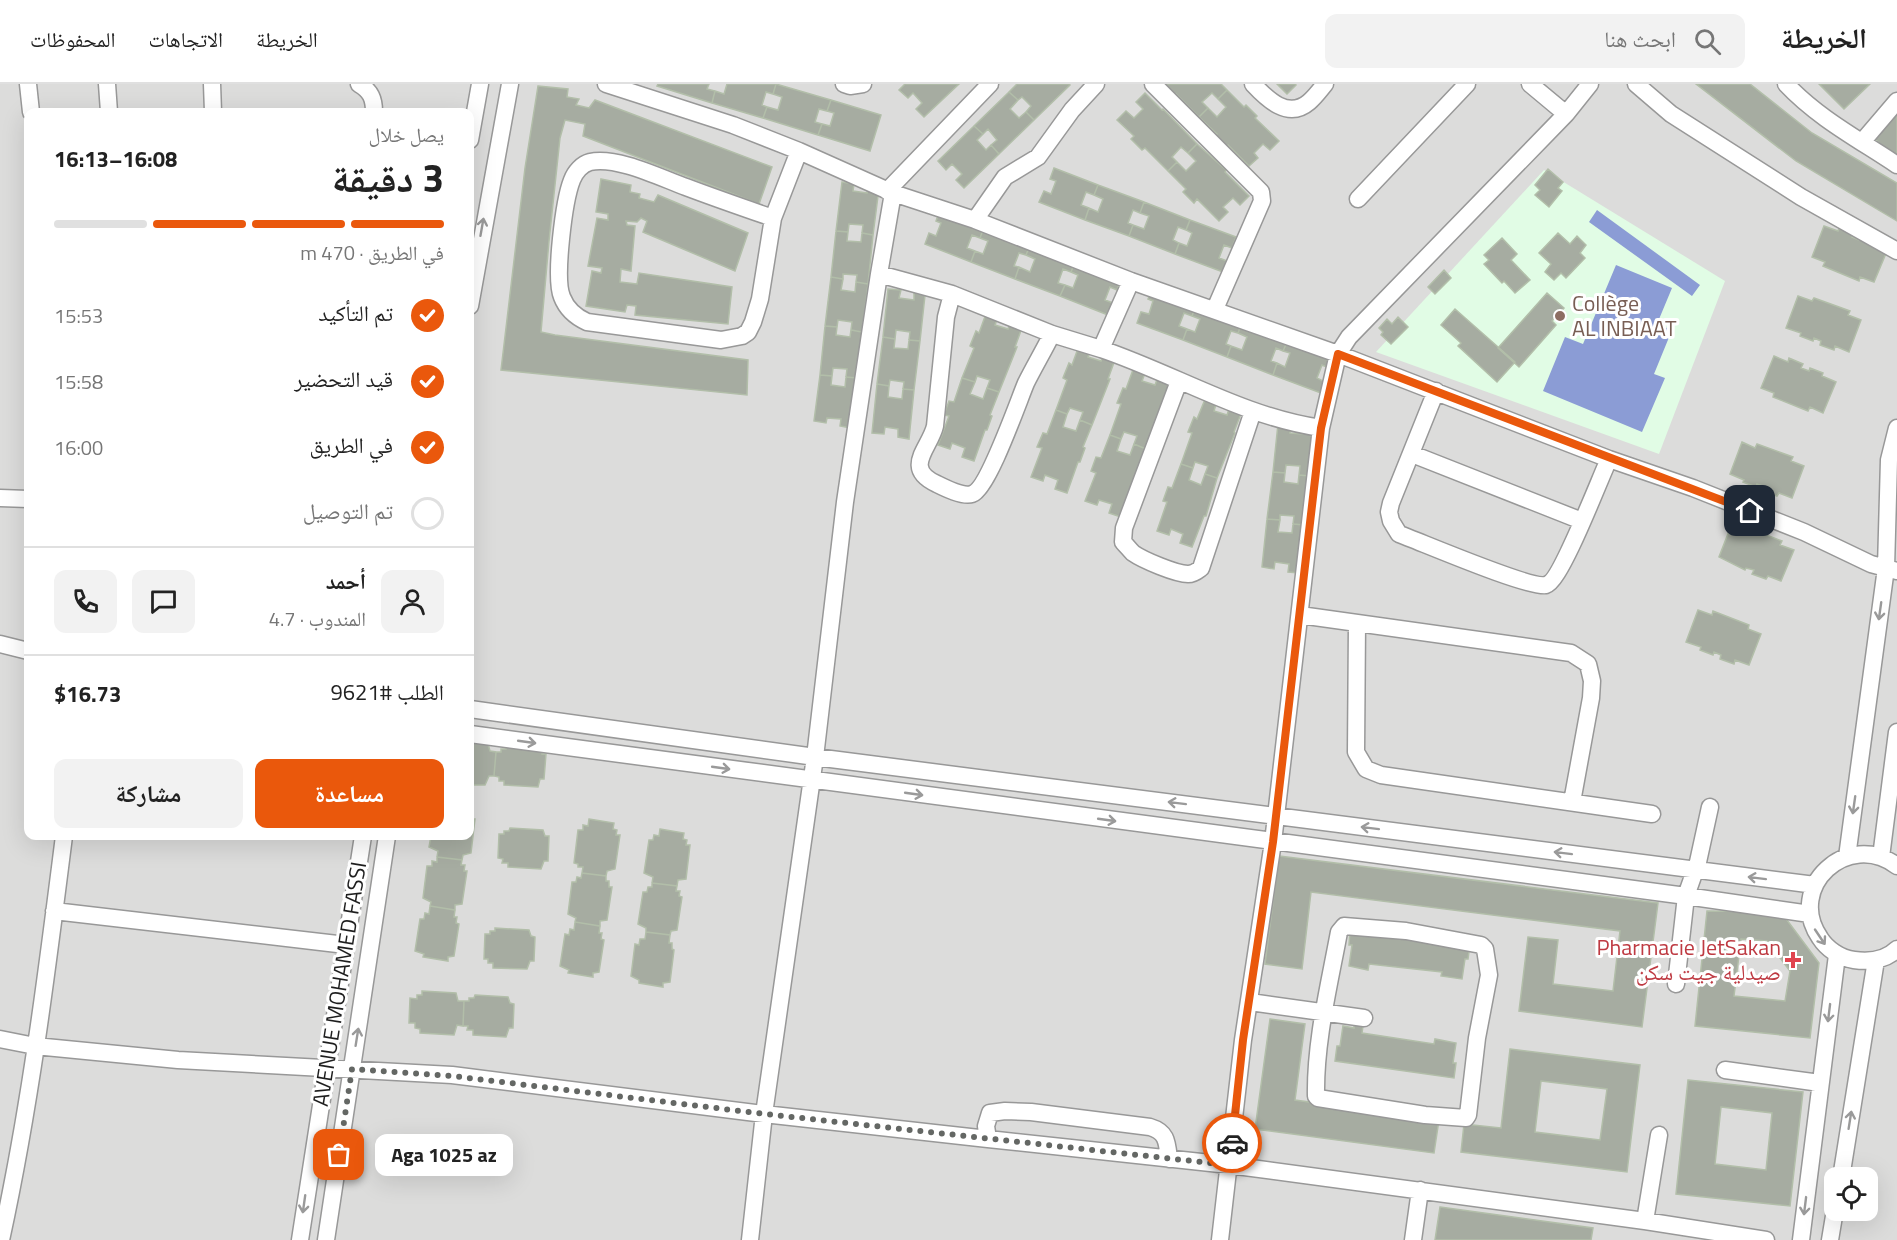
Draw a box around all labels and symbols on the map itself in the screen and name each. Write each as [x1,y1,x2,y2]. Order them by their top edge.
one-way arrow [477,218,488,238]
place label: Collège AL INBIAAT [1572,286,1677,345]
marker: Collège AL INBIAAT [1553,309,1567,323]
pin [1724,485,1775,536]
one-way arrow [1875,601,1886,621]
one-way arrow [517,736,537,747]
one-way arrow [710,762,730,773]
one-way arrow [904,788,923,799]
one-way arrow [1848,794,1859,814]
one-way arrow [1167,798,1187,809]
one-way arrow [1097,814,1117,825]
one-way arrow [1361,822,1380,833]
one-way arrow [1554,847,1574,858]
street label: AVENUE MOHAMED FASSI [303,859,375,1109]
one-way arrow [1747,872,1767,883]
one-way arrow [1813,928,1826,945]
place label: Pharmacie JetSakan صيدلية جيت سكن [1596,930,1781,989]
marker: Pharmacie JetSakan صيدلية جيت سكن [1786,953,1800,967]
one-way arrow [1824,1002,1835,1022]
one-way arrow [351,1027,362,1047]
one-way arrow [1845,1110,1856,1130]
courier [1202,1113,1262,1173]
pin [313,1129,364,1180]
callout: Aga 1025 az [375,1134,513,1176]
one-way arrow [299,1194,310,1214]
one-way arrow [1800,1196,1811,1216]

